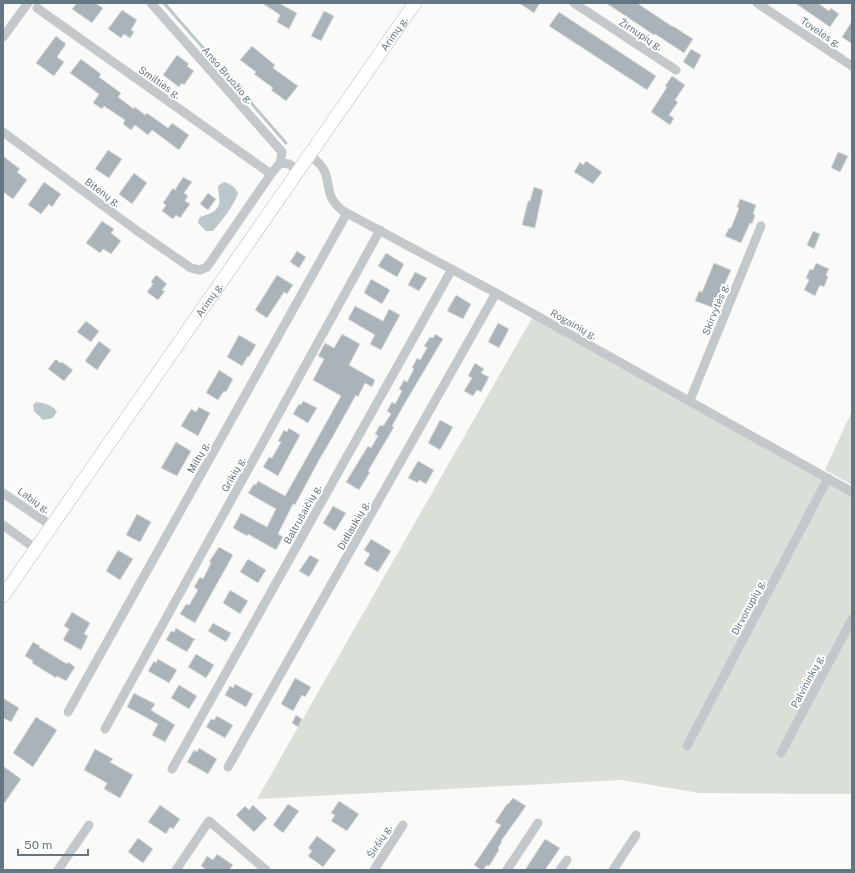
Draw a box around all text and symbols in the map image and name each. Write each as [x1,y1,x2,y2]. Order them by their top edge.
street label: Arimų g. [378,14,410,53]
street label: Tovelės g. [799,14,843,50]
street label: Žirnupių g. [617,16,665,52]
street label: Anso Bruožio g. [200,44,256,106]
street label: Smilties g. [137,63,183,101]
street label: Bitėnų g. [83,175,123,209]
street label: Arimų g. [193,280,225,319]
street label: Skirvytės g. [699,281,731,337]
street label: Rogainių g. [549,306,599,342]
street label: Miltų g. [184,439,212,475]
street label: Grikių g. [218,454,248,494]
street label: Baltrušaičių g. [281,482,323,546]
street label: Labių g. [16,485,52,515]
street label: Didlaukių g. [335,498,371,552]
street label: Dirvonupių g. [728,577,768,637]
street label: Palvininkų g. [788,652,826,710]
street label: Širšių g. [364,822,394,860]
scale bar [18,831,88,857]
text: 50 m [24,838,52,852]

